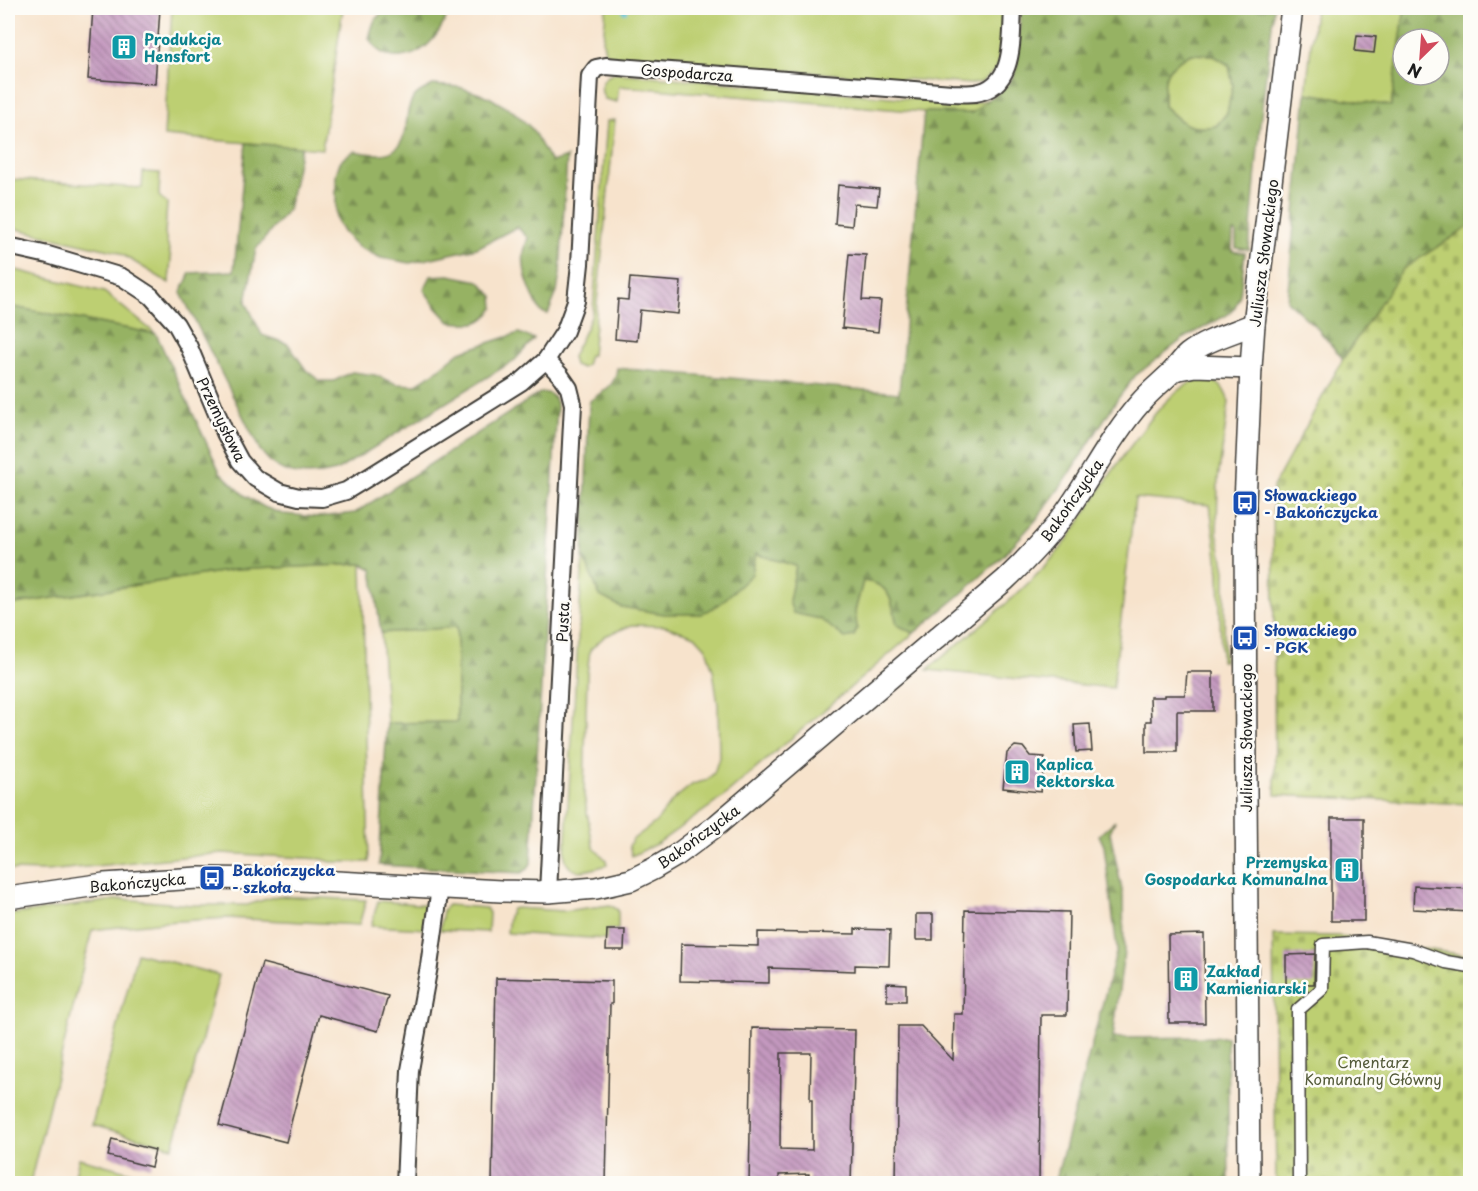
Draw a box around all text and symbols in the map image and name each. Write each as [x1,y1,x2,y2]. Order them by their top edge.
place label: Produkcja Hensfort [144,27,221,67]
north arrow [1391,27,1451,87]
building icon: Produkcja Hensfort [109,32,139,62]
street label: Gospodarcza [640,57,735,87]
text: N [1403,58,1425,85]
street label: Juliusza Słowackiego [1242,178,1284,328]
street label: Przemysłowa [192,373,253,466]
street label: Bakończycka [1034,453,1109,546]
place label: Słowackiego - Bakończycka [1264,483,1378,523]
bus stop icon: Słowackiego - Bakończycka [1230,488,1260,518]
street label: Pusta [549,601,575,643]
place label: Słowackiego - PGK [1264,618,1357,658]
bus stop icon: Słowackiego - PGK [1230,623,1260,653]
street label: Juliusza Słowackiego [1234,663,1257,813]
place label: Kaplica Rektorska [1036,752,1115,792]
building icon: Kaplica Rektorska [1002,757,1032,787]
street label: Bakończycka [652,798,745,874]
place label: Przemyska Gospodarka Komunalna [1144,850,1328,890]
building icon: Przemyska Gospodarka Komunalna [1332,855,1362,885]
place label: Bakończycka - szkoła [232,858,335,898]
bus stop icon: Bakończycka - szkoła [197,863,227,893]
street label: Bakończycka [88,866,187,898]
place label: Zakład Kamieniarski [1206,959,1307,999]
building icon: Zakład Kamieniarski [1171,964,1201,994]
park label: Cmentarz Komunalny Główny [1304,1050,1442,1090]

